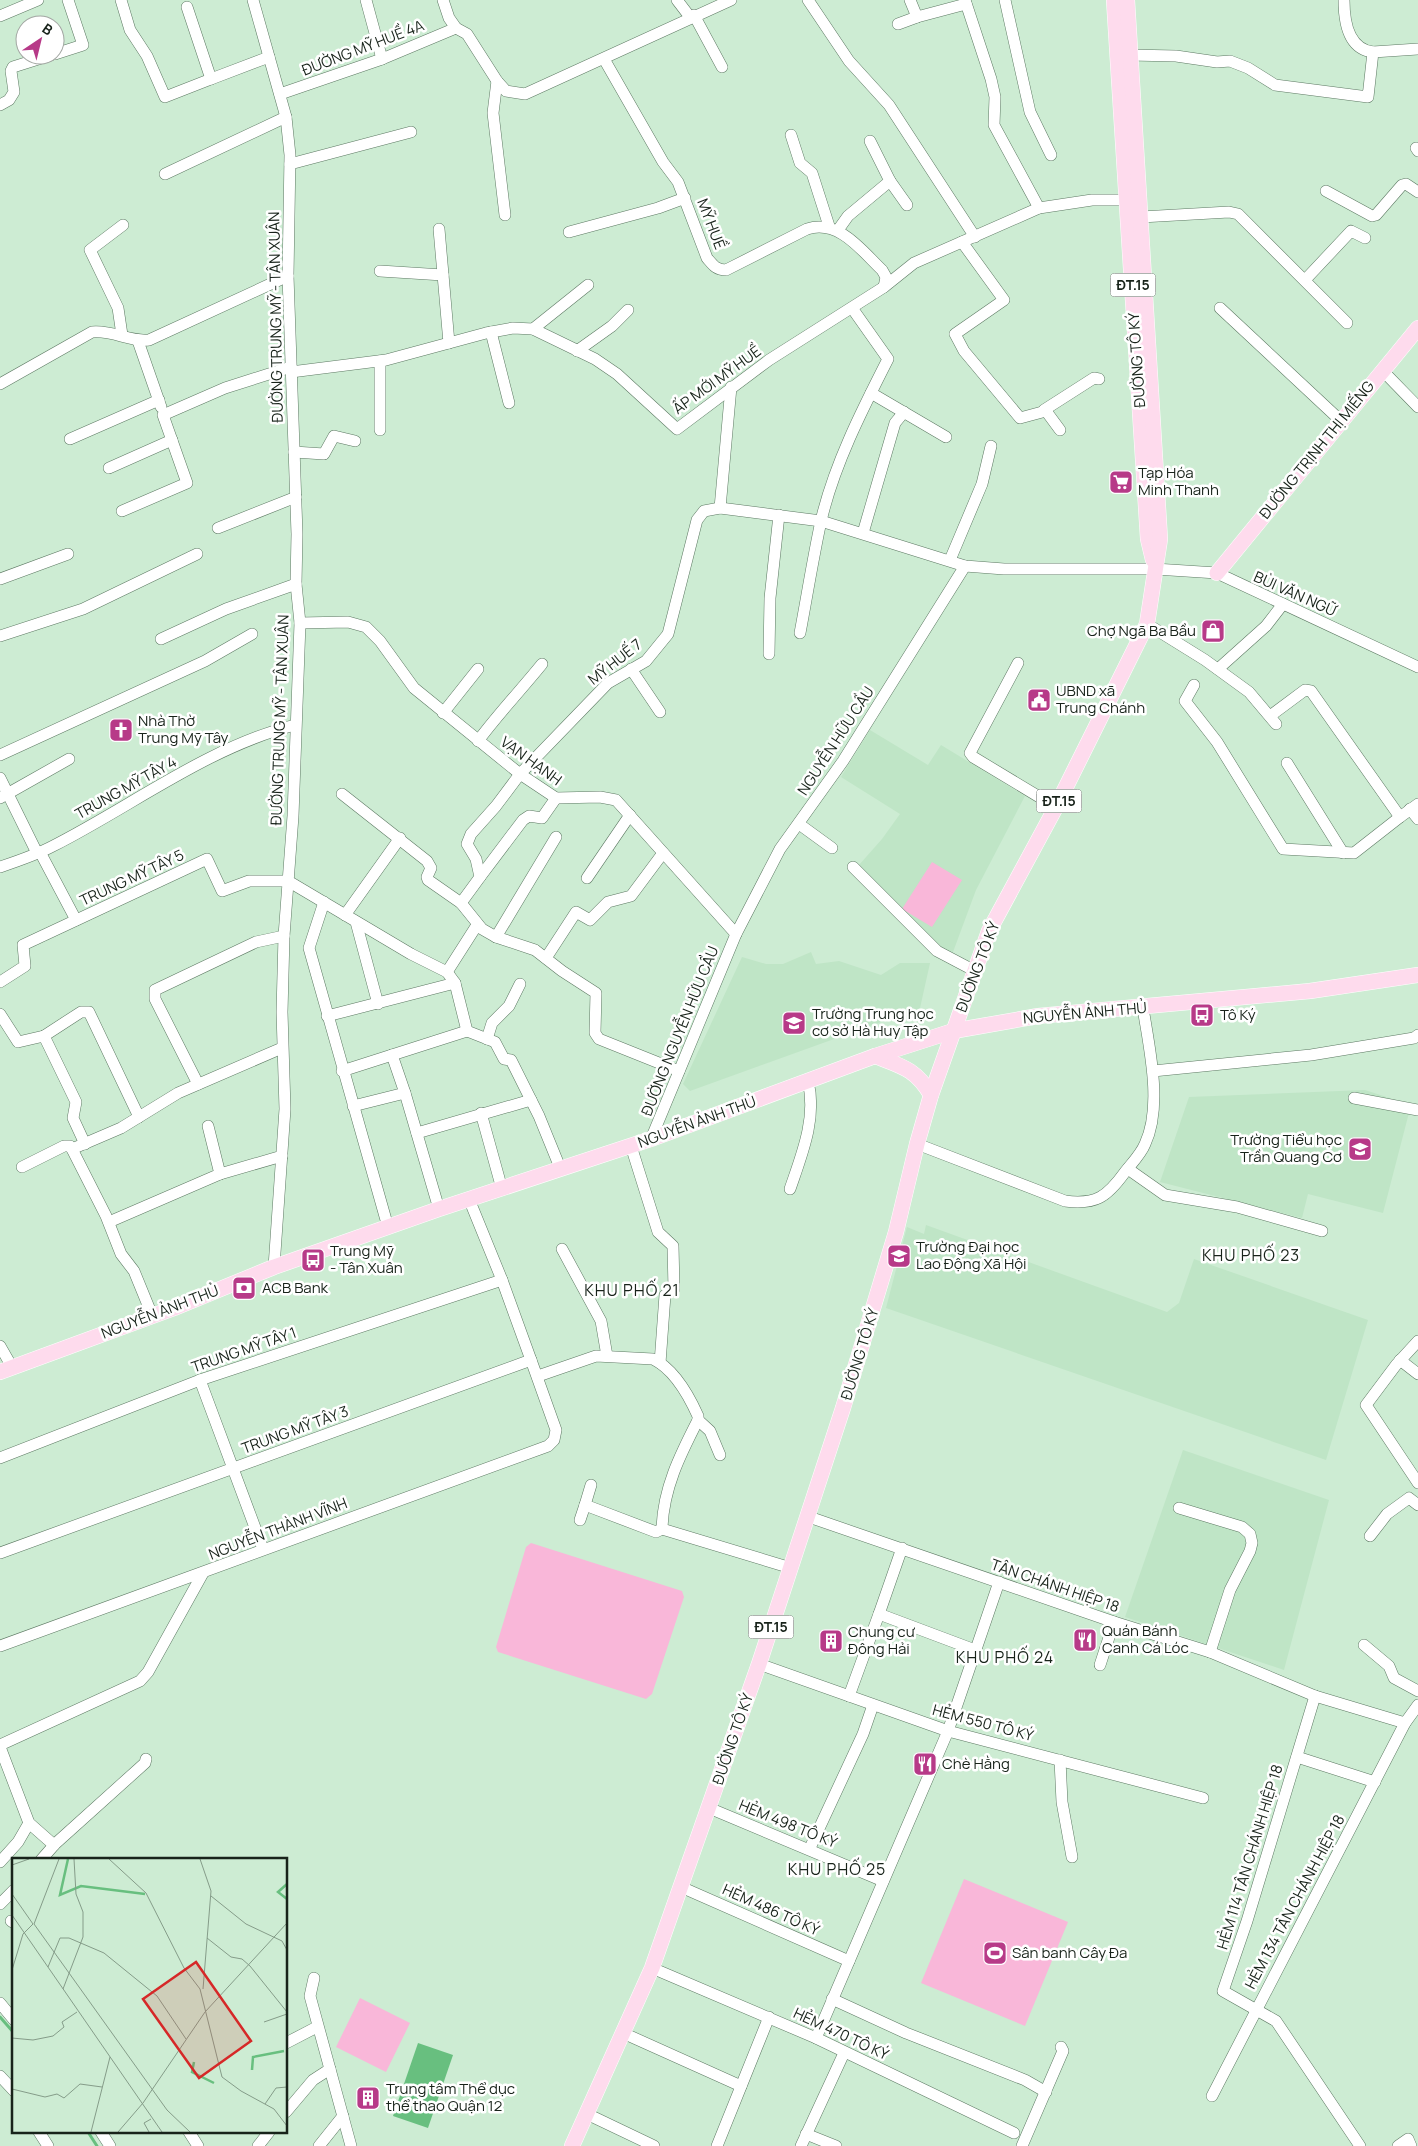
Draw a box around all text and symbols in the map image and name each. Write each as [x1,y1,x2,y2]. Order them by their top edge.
street label: ĐƯỜNG MỸ HUỀ 4A [299,14,427,81]
north arrow [15,15,65,65]
text: B [39,19,57,39]
street label: MỸ HUỀ [692,195,731,252]
street label: ĐƯỜNG TRUNG MỸ - TÂN XUÂN [263,211,288,423]
road number: ĐT.15 [1110,274,1156,296]
street label: ĐƯỜNG TÔ KÝ [1123,311,1150,408]
street label: ẤP MỚI MỸ HUỀ [668,340,765,419]
street label: ĐƯỜNG TRỊNH THỊ MIẾNG [1254,376,1379,523]
place label: Tạp Hóa Minh Thanh [1138,462,1219,500]
supermarket icon: Tạp Hóa Minh Thanh [1108,469,1134,495]
street label: BÙI VĂN NGỮ [1251,566,1341,622]
street label: ĐƯỜNG TRUNG MỸ - TÂN XUÂN [265,614,294,826]
shop icon: Chợ Ngã Ba Bầu [1200,618,1226,644]
place label: Chợ Ngã Ba Bầu [1087,620,1196,641]
street label: MỸ HUẾ 7 [583,634,646,689]
place label: UBND xã Trung Chánh [1056,680,1145,718]
street label: NGUYỄN HỮU CẦU [792,682,879,799]
public building icon: UBND xã Trung Chánh [1026,687,1052,713]
place label: Nhà Thờ Trung Mỹ Tây [138,710,229,748]
church icon: Nhà Thờ Trung Mỹ Tây [108,717,134,743]
street label: VẠN HẠNH [496,731,566,790]
street label: TRUNG MỸ TÂY 4 [71,751,180,824]
road number: ĐT.15 [1036,789,1082,812]
street label: TRUNG MỸ TÂY 5 [76,844,187,911]
street label: ĐƯỜNG TÔ KÝ [951,918,1005,1015]
street label: ĐƯỜNG NGUYỄN HỮU CẦU [636,943,723,1119]
street label: NGUYỄN ẢNH THỦ [1022,997,1148,1028]
bus stop icon: Tô Ký [1189,1002,1215,1028]
place label: Trường Trung học cơ sở Hà Huy Tập [812,1003,934,1041]
place label: Tô Ký [1220,1004,1256,1025]
school or university icon: Trường Trung học cơ sở Hà Huy Tập [781,1010,807,1036]
street label: NGUYỄN ẢNH THỦ [635,1090,759,1153]
place label: Trường Tiểu học Trần Quang Cơ [1230,1129,1342,1167]
school or university icon: Trường Tiểu học Trần Quang Cơ [1347,1136,1373,1162]
place label: Trường Đại học Lao Động Xã Hội [916,1236,1027,1274]
place label: Trung Mỹ - Tân Xuân [330,1240,403,1278]
school or university icon: Trường Đại học Lao Động Xã Hội [886,1243,912,1269]
district label: KHU PHỐ 23 [1202,1243,1300,1266]
bus stop icon: Trung Mỹ - Tân Xuân [300,1247,326,1273]
bank icon: ACB Bank [231,1275,257,1301]
place label: ACB Bank [262,1277,329,1298]
district label: KHU PHỐ 21 [584,1278,680,1301]
street label: NGUYỄN ẢNH THỦ [98,1279,222,1344]
street label: ĐƯỜNG TÔ KÝ [836,1305,884,1402]
street label: TRUNG MỸ TÂY 1 [188,1322,299,1377]
street label: TRUNG MỸ TÂY 3 [238,1400,351,1459]
street label: NGUYỄN THÀNH VĨNH [205,1492,350,1565]
street label: TÂN CHÁNH HIỆP 18 [988,1554,1122,1617]
road number: ĐT.15 [748,1615,794,1638]
place label: Quán Bánh Canh Cá Lóc [1102,1620,1189,1658]
place label: Chung cư Đông Hải [848,1621,916,1659]
restaurant icon: Quán Bánh Canh Cá Lóc [1072,1627,1098,1653]
building icon: Chung cư Đông Hải [818,1628,844,1654]
district label: KHU PHỐ 24 [956,1645,1054,1668]
street label: ĐƯỜNG TÔ KÝ [707,1690,758,1787]
street label: HẺM 550 TÔ KÝ [930,1699,1037,1746]
restaurant icon: Chè Hằng [912,1751,938,1777]
place label: Chè Hằng [942,1753,1010,1774]
street label: HẺM 114 TÂN CHÁNH HIỆP 18 [1211,1762,1288,1952]
street label: HẺM 498 TÔ KÝ [736,1794,841,1853]
street label: HẺM 134 TÂN CHÁNH HIỆP 18 [1240,1811,1350,1993]
district label: KHU PHỐ 25 [788,1857,886,1880]
inset map [12,1858,288,2134]
street label: HẺM 486 TÔ KÝ [719,1879,824,1941]
sports icon: Sân banh Cây Đa [982,1940,1008,1966]
place label: Sân banh Cây Đa [1012,1942,1127,1963]
street label: HẺM 470 TÔ KÝ [790,2002,893,2065]
place label: Trung tâm Thể dục thể thao Quận 12 [386,2078,515,2116]
building icon: Trung tâm Thể dục thể thao Quận 12 [355,2085,381,2111]

